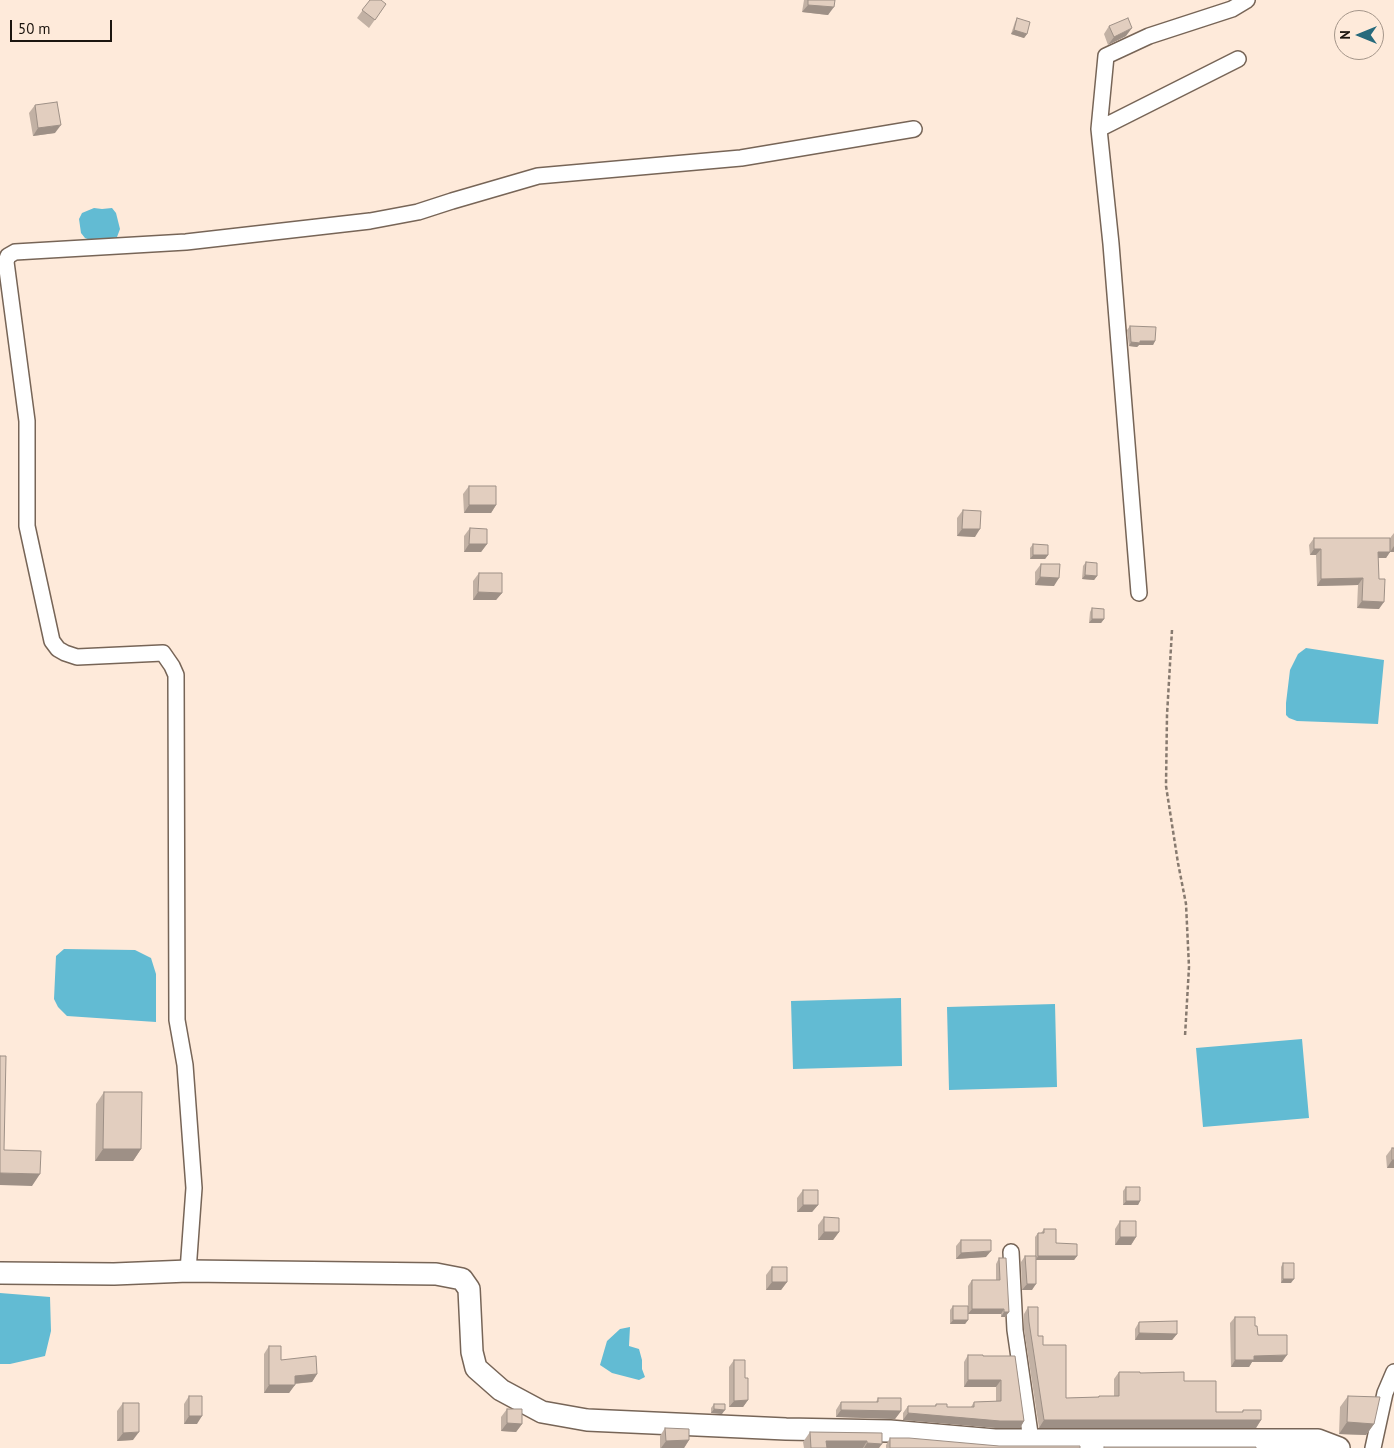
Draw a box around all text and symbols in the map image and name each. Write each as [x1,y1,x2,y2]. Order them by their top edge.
scale bar [12,10,115,42]
north arrow [1334,10,1384,60]
text: 50 m [18,19,51,38]
text: N [1336,30,1354,40]

